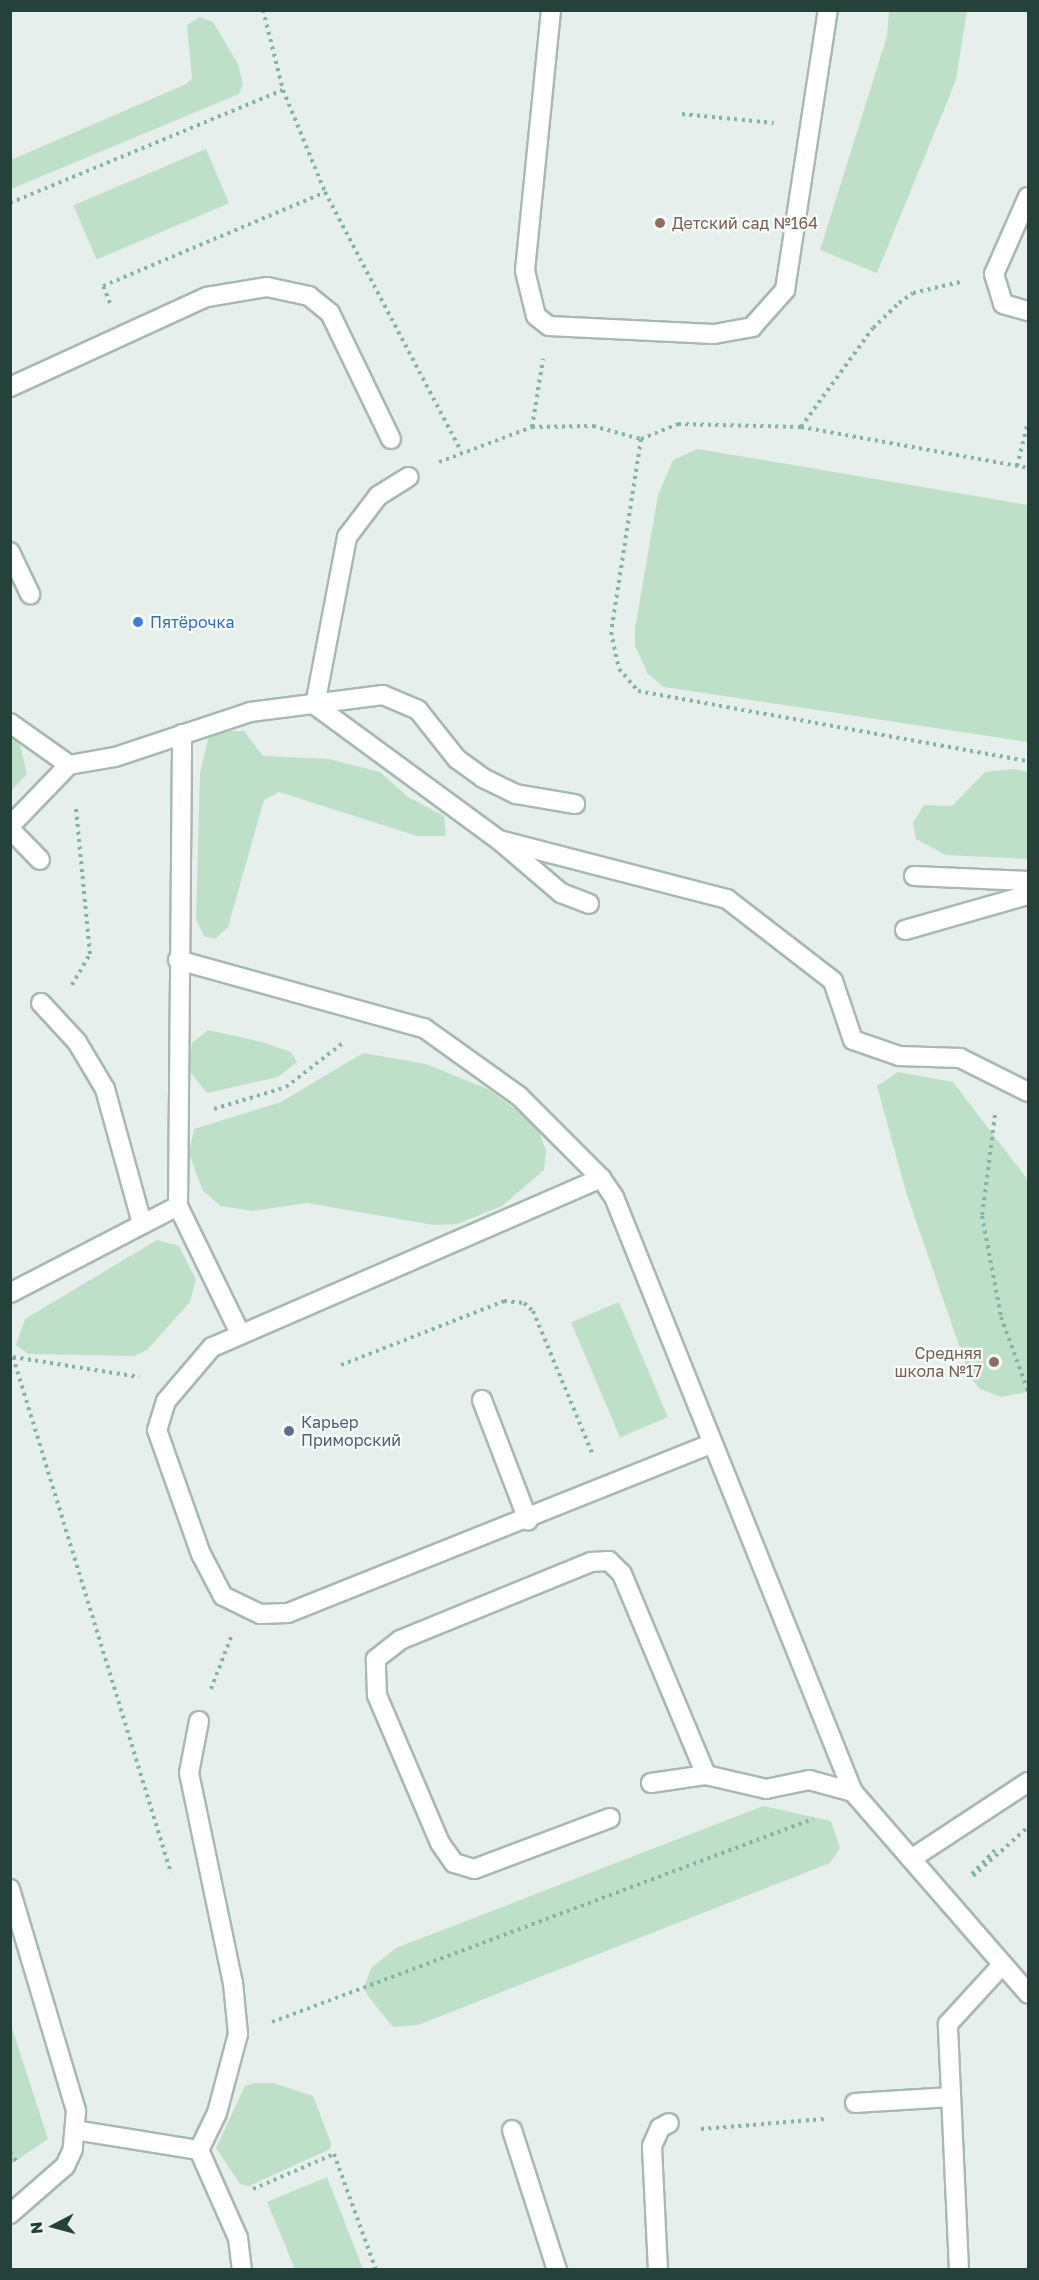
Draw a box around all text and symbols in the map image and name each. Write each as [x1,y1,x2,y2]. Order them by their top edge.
place label: Детский сад №164 [672,213,818,233]
marker: Детский сад №164 [653,216,667,230]
place label: Пятёрочка [150,612,234,632]
marker: Пятёрочка [131,615,145,629]
place label: Средняя школа №17 [895,1343,982,1381]
marker: Средняя школа №17 [987,1355,1001,1369]
place label: Карьер Приморский [301,1412,401,1450]
marker: Карьер Приморский [282,1424,296,1438]
north arrow [24,2196,84,2256]
text: N [26,2221,47,2235]

